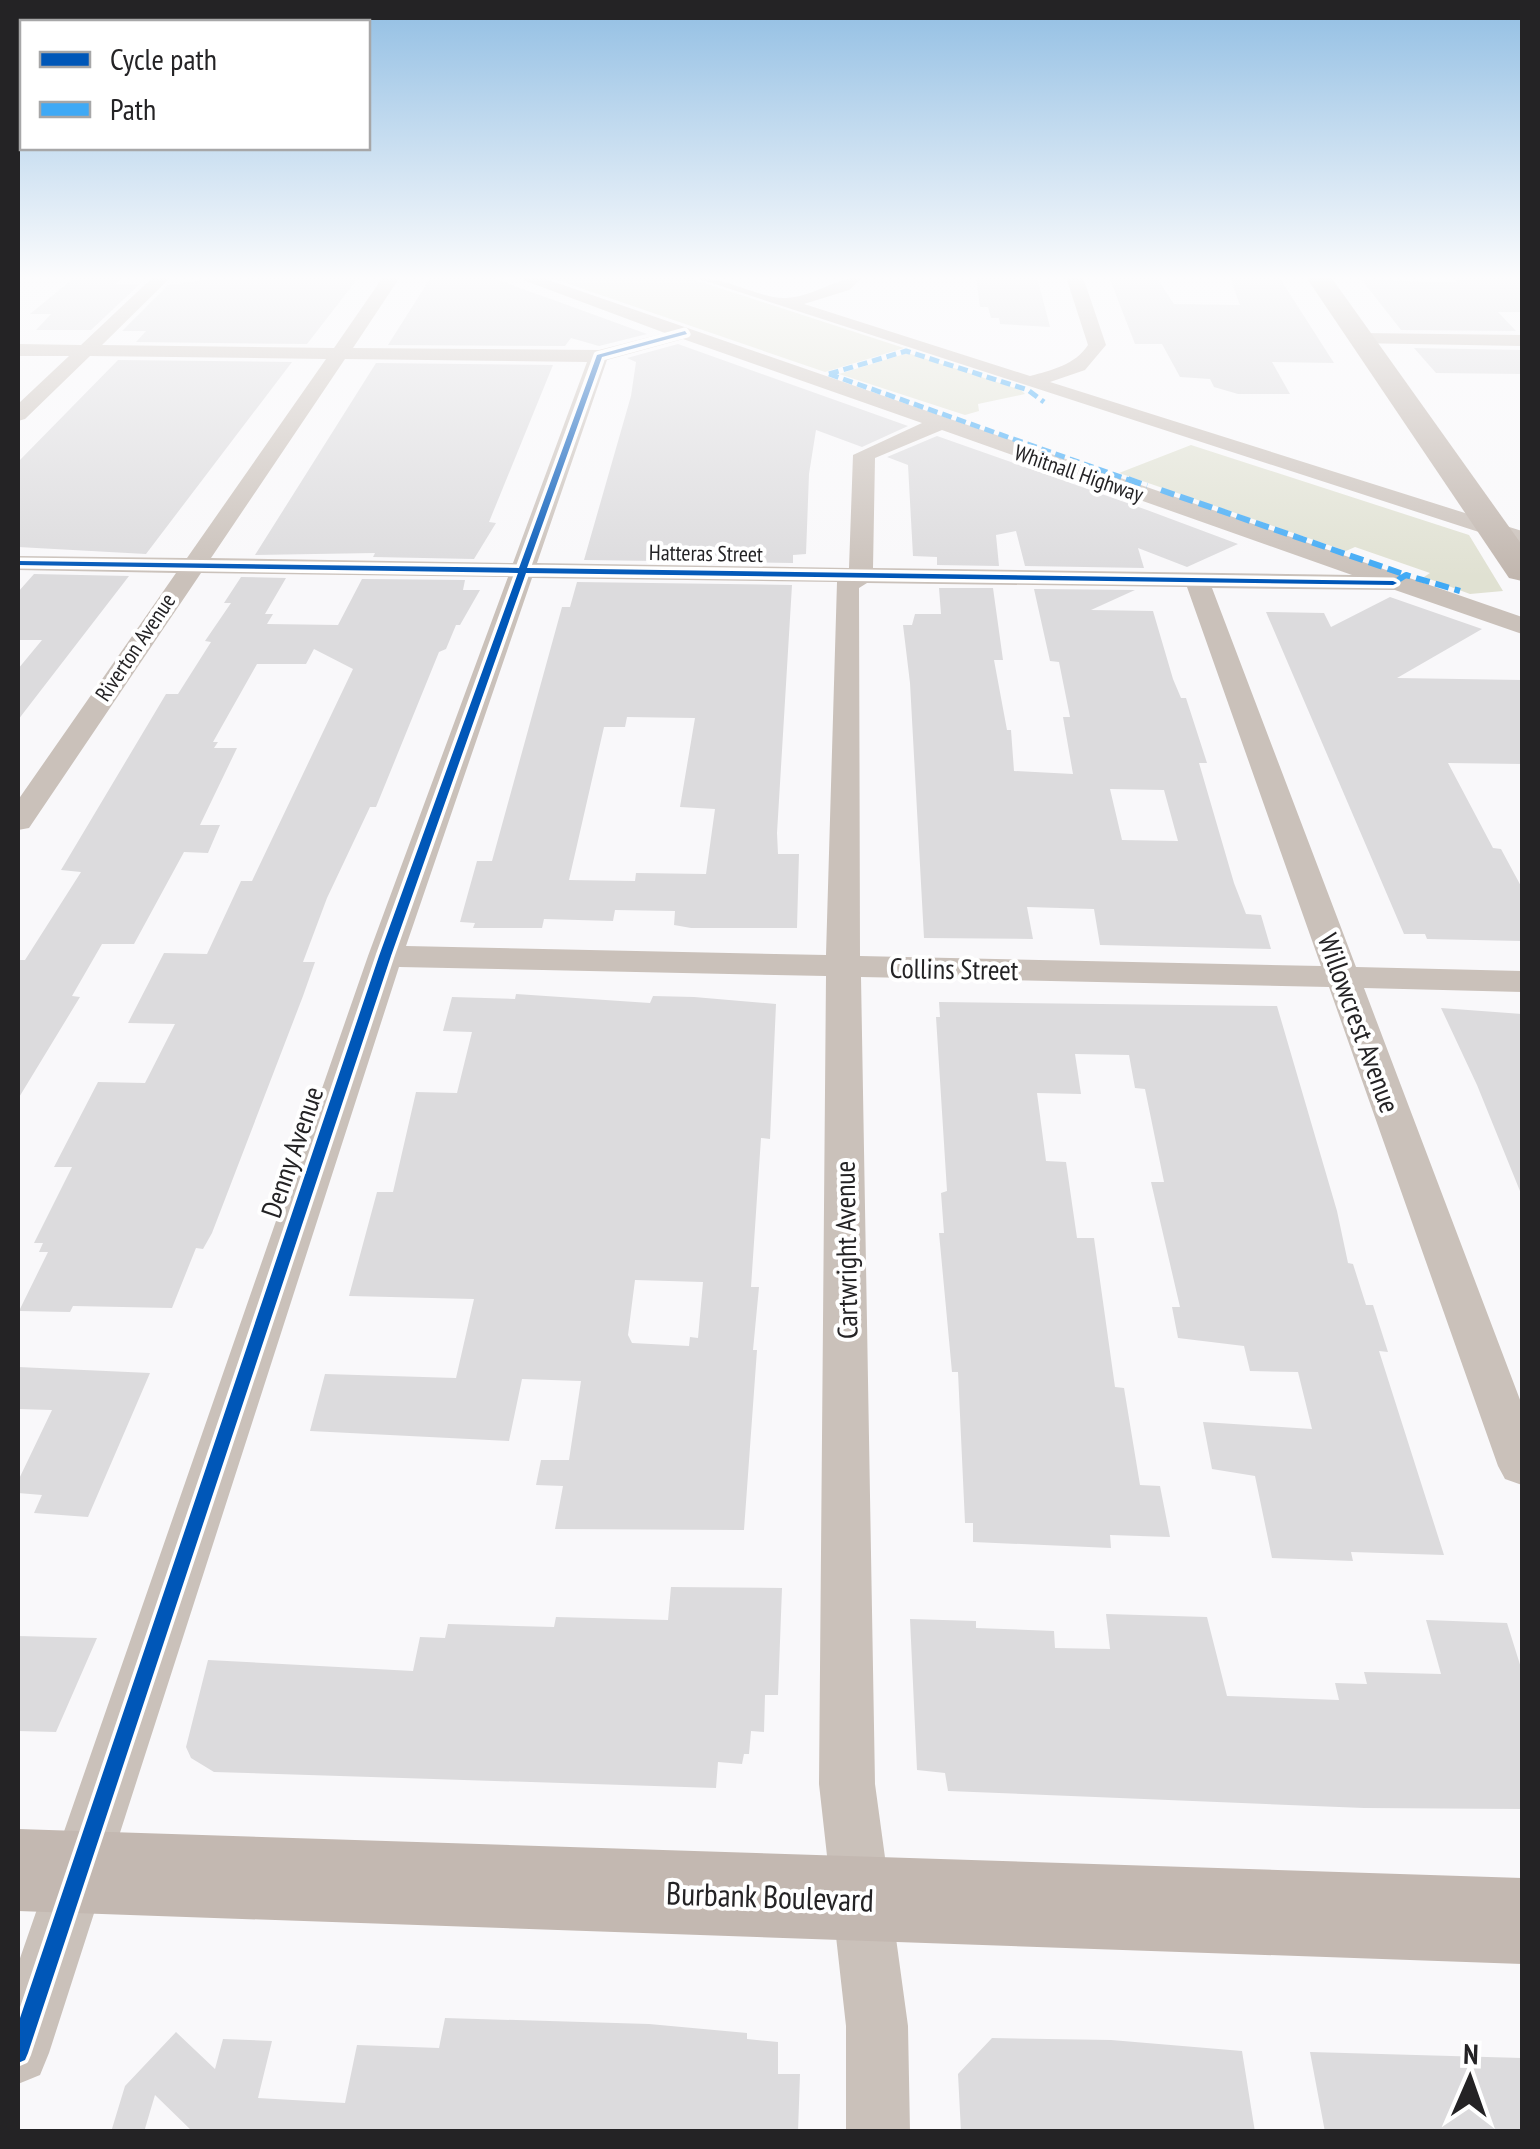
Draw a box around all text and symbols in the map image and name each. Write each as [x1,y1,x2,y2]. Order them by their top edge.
legend [20,20,370,150]
text: Cycle path [110,39,217,78]
text: Path [110,89,156,128]
street label: Whitnall Highway [1011,438,1148,508]
street label: Hatteras Street [649,538,763,568]
street label: Riverton Avenue [89,588,181,706]
street label: Willowcrest Avenue [1310,928,1409,1118]
street label: Collins Street [889,949,1019,988]
street label: Denny Avenue [252,1081,331,1222]
street label: Cartwright Avenue [825,1161,866,1339]
street label: Burbank Boulevard [666,1871,875,1921]
north arrow [1420,2029,1520,2129]
text: N [1463,2035,1479,2072]

